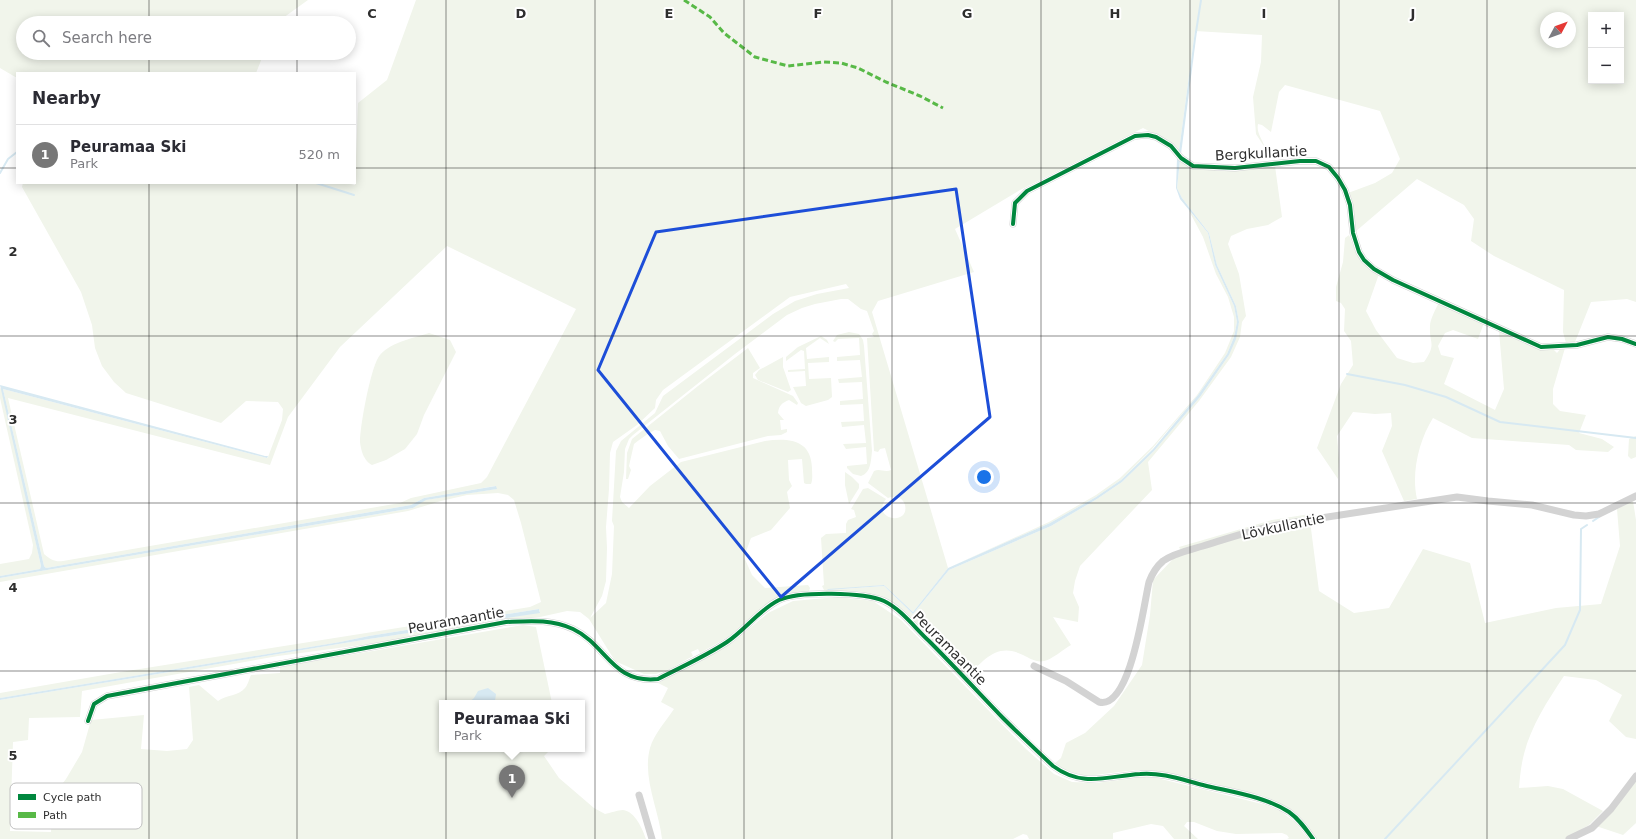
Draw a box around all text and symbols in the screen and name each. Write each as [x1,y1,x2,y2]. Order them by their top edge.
text: C [367,6,377,21]
text: D [516,6,527,21]
text: E [665,6,673,21]
text: F [814,6,822,21]
text: G [962,6,972,21]
text: H [1110,6,1120,21]
text: I [1262,6,1266,21]
text: J [1410,6,1415,21]
north arrow [1540,12,1576,48]
map controls [1588,12,1624,84]
button: + [1588,12,1624,48]
search box [16,16,356,60]
icon: search [30,27,52,49]
text: Search here [62,29,152,47]
button: − [1588,48,1624,84]
text: Nearby [32,88,101,108]
text: Peuramaa Ski [70,138,186,156]
street label: Bergkullantie [1214,143,1308,163]
text: 1 [40,147,50,162]
text: 520 m [298,147,340,162]
text: Park [70,156,98,171]
text: 2 [8,244,18,259]
text: 3 [8,412,18,427]
your location [974,467,994,487]
street label: Lövkullantie [1240,509,1326,543]
text: 4 [8,580,18,595]
street label: Peuramaantie [407,604,505,636]
street label: Peuramaantie [910,608,990,688]
popup [439,700,585,752]
text: Peuramaa Ski [454,710,570,728]
text: Park [454,728,482,743]
text: 5 [8,748,18,763]
pin: 1 [499,765,525,798]
legend [10,783,142,829]
text: Cycle path [43,791,102,804]
text: Path [43,809,67,822]

